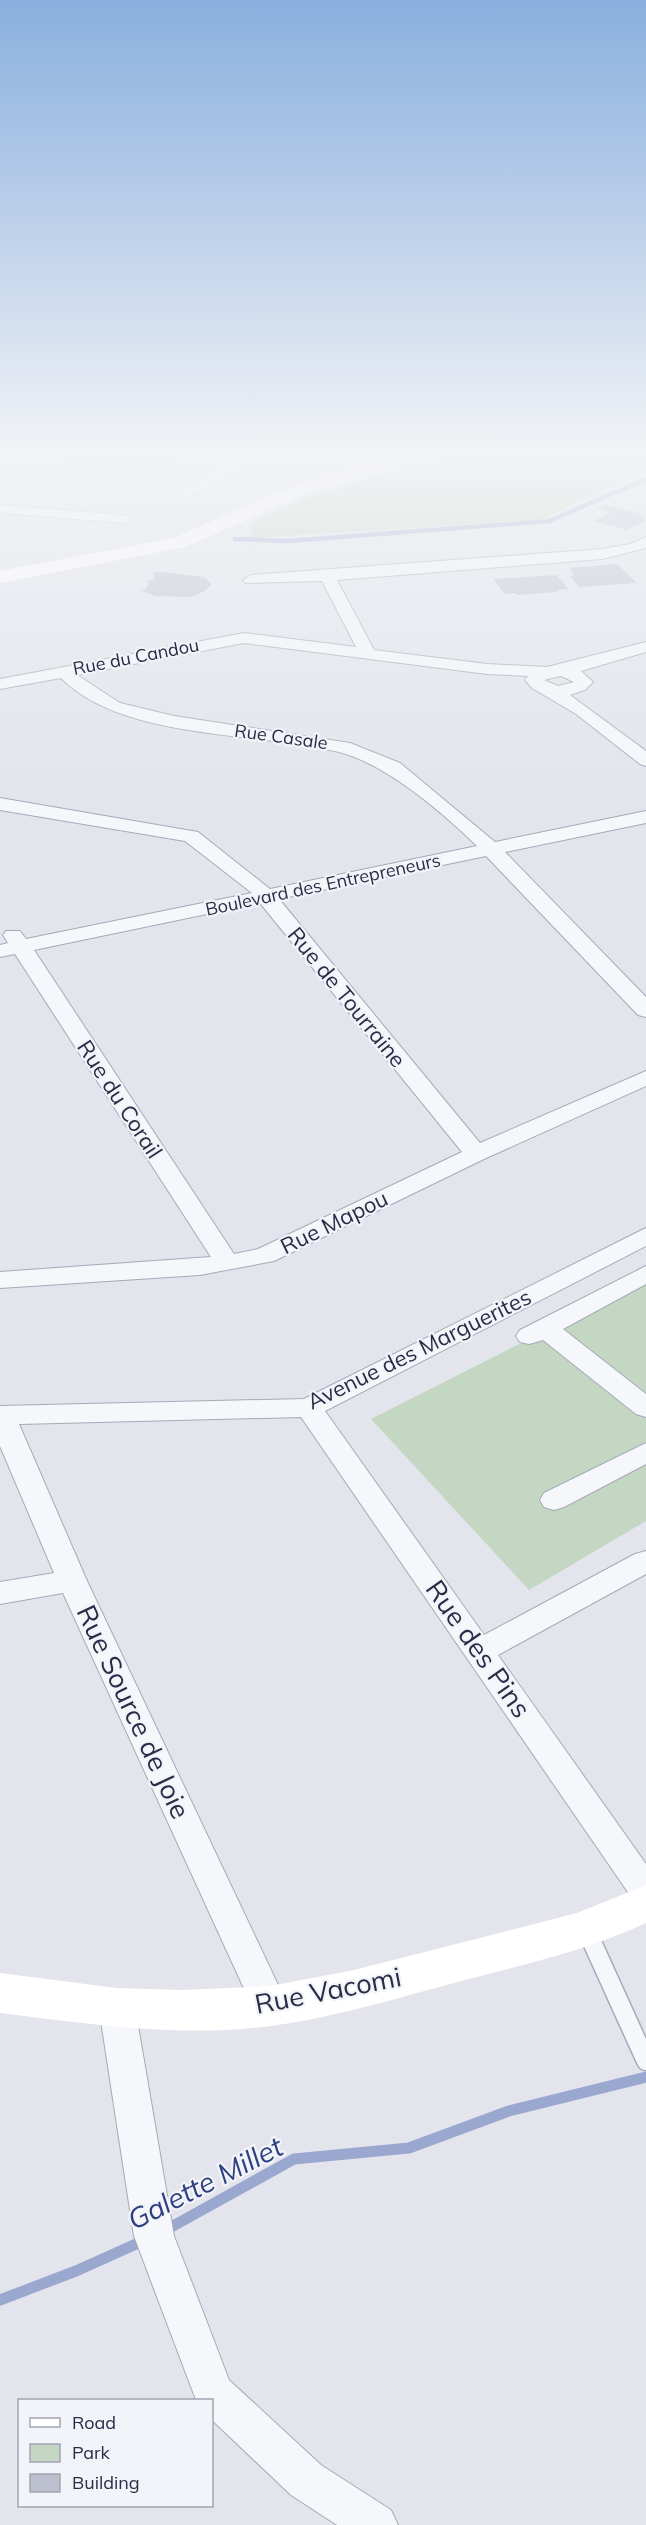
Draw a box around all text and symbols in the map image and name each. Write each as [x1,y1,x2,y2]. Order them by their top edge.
street label: Rue du Candou [71,633,201,680]
street label: Rue Casale [233,719,329,754]
street label: Boulevard des Entrepreneurs [203,848,443,921]
street label: Rue de Tourraine [282,921,412,1073]
street label: Rue du Corail [71,1034,169,1164]
street label: Rue Mapou [276,1184,392,1260]
street label: Avenue des Marguerites [302,1283,536,1415]
street label: Rue des Pins [419,1573,539,1724]
street label: Rue Source de Joie [70,1599,198,1824]
street label: Rue Vacomi [252,1959,404,2021]
water label: Galette Millet [121,2128,289,2237]
legend [18,2399,213,2507]
text: Road [72,2411,116,2434]
text: Park [72,2441,111,2464]
text: Building [72,2471,140,2494]

